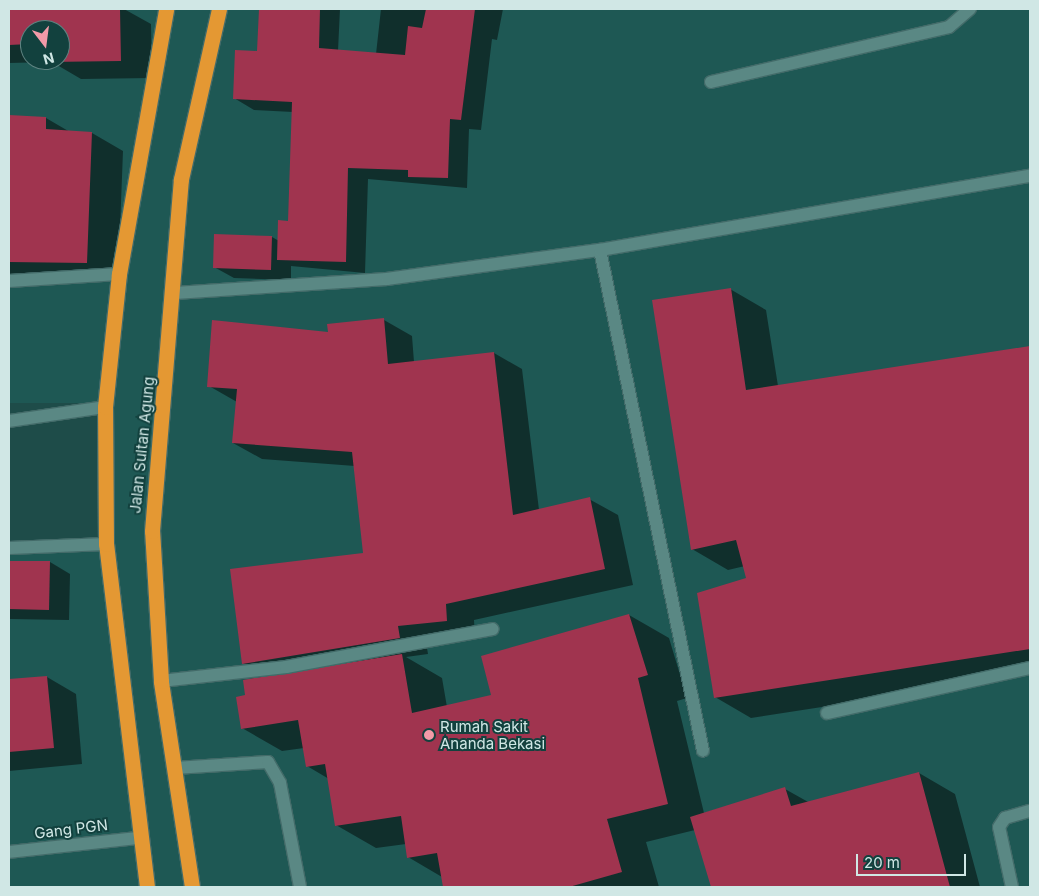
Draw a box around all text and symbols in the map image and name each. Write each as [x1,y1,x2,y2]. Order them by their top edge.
north arrow [20,20,70,70]
text: N [41,49,56,69]
street label: Jalan Sultan Agung [126,376,158,514]
place label: Rumah Sakit Ananda Bekasi [440,717,545,752]
marker: Rumah Sakit Ananda Bekasi [422,728,436,742]
street label: Gang PGN [33,816,109,842]
scale bar [859,844,969,876]
text: 20 m [864,853,900,872]

